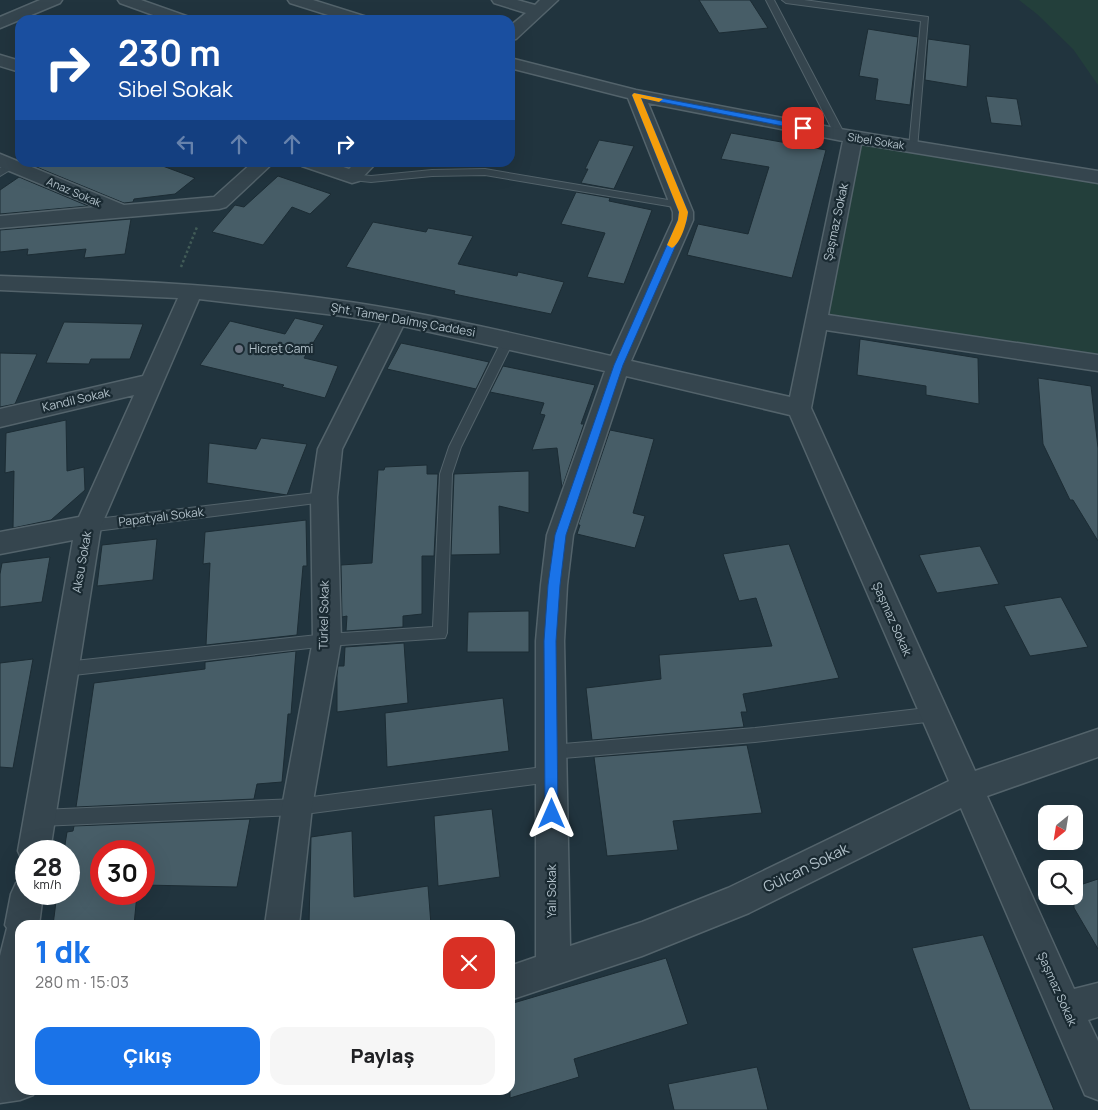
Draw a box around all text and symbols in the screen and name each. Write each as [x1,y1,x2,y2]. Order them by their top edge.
text: 230 m [118,29,221,77]
icon: right [35,35,100,100]
text: Sibel Sokak [118,74,233,104]
pin [782,107,824,149]
icon: arrive [789,114,817,142]
street label: Sibel Sokak [847,129,906,152]
icon: left [172,130,200,158]
icon: ahead [225,130,253,158]
icon: ahead [278,130,306,158]
icon: right [331,130,359,158]
street label: Anaz Sokak [45,173,104,210]
street label: Şaşmaz Sokak [819,180,852,262]
street label: Şht. Tamer Dalmış Caddesi [330,298,477,341]
place label: Hicret Cami [249,340,313,357]
marker: Hicret Cami [233,343,245,355]
street label: Kandil Sokak [40,383,112,416]
street label: Papatyalı Sokak [117,503,206,530]
street label: Aksu Sokak [68,529,95,594]
street label: Türkel Sokak [314,579,333,650]
street label: Şaşmaz Sokak [869,579,917,659]
position arrow [525,787,577,839]
north arrow [1038,805,1082,850]
map controls [1038,805,1083,905]
street label: Gülcan Sokak [759,838,853,897]
speed limit sign: 30 [90,840,155,905]
text: 28 [32,849,63,884]
button: search [1038,860,1083,905]
street label: Yalı Sokak [543,863,560,918]
text: km/h [34,876,61,893]
text: 1 dk [35,931,90,972]
button: close [443,937,495,989]
street label: Şaşmaz Sokak [1034,949,1082,1029]
text: 280 m · 15:03 [35,971,129,993]
button: Çıkış [35,1027,260,1085]
button: Paylaş [270,1027,495,1085]

